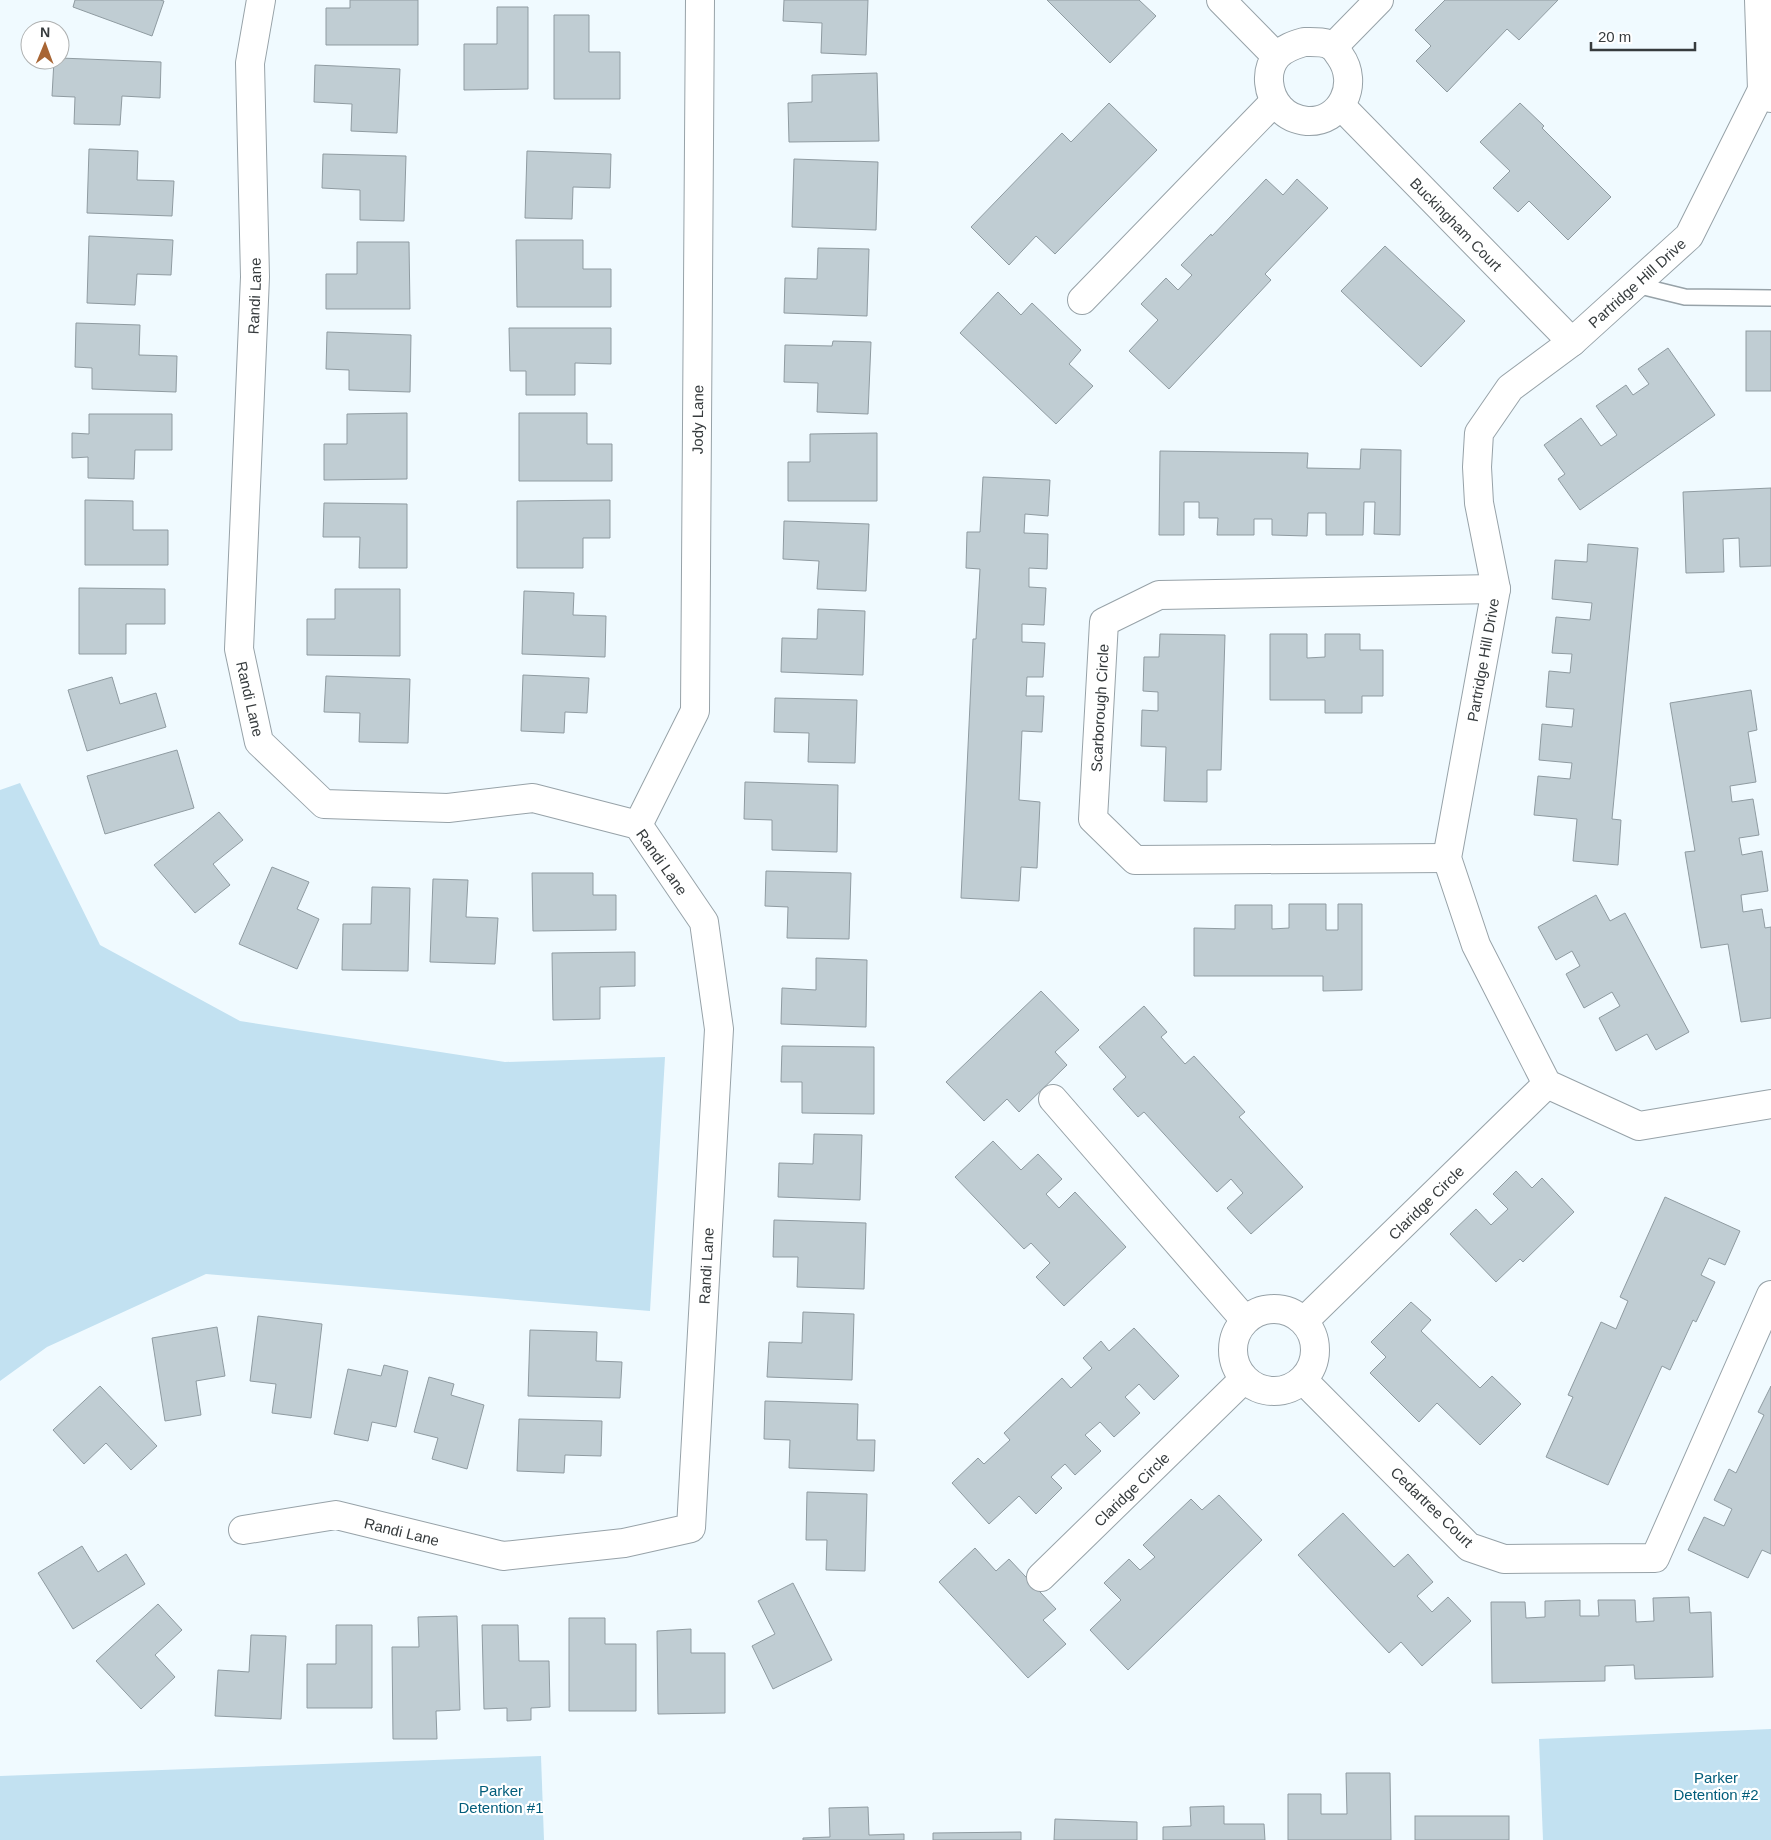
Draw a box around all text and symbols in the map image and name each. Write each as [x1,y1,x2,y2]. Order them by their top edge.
north arrow [20,20,70,70]
scale bar [1591,20,1695,52]
text: N [40,24,50,40]
text: 20 m [1598,28,1631,45]
street label: Buckingham Court [1407,174,1506,275]
street label: Partridge Hill Drive [1585,235,1689,331]
street label: Randi Lane [244,257,264,335]
street label: Jody Lane [688,385,706,454]
street label: Partridge Hill Drive [1464,597,1502,723]
street label: Scarborough Circle [1087,643,1111,772]
street label: Randi Lane [233,660,267,738]
street label: Randi Lane [633,826,691,898]
street label: Claridge Circle [1385,1162,1467,1243]
street label: Randi Lane [695,1227,716,1305]
street label: Claridge Circle [1090,1449,1172,1529]
street label: Cedartree Court [1387,1464,1477,1551]
street label: Randi Lane [363,1514,441,1549]
park label: Parker Detention #2 [1673,1769,1759,1803]
park label: Parker Detention #1 [458,1782,544,1816]

